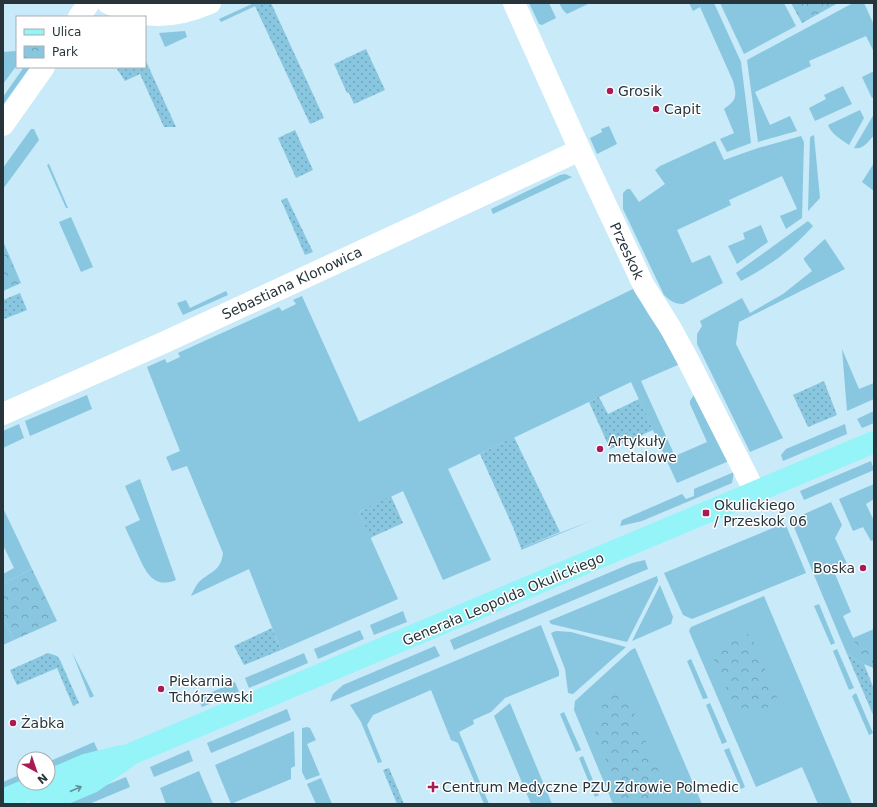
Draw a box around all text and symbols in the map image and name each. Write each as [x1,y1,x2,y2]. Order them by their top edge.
legend [16,16,146,68]
text: Ulica [52,25,81,39]
text: Park [52,45,78,59]
place label: Grosik [618,83,663,99]
marker: Grosik [605,86,615,96]
place label: Capit [664,101,701,117]
marker: Capit [651,104,661,114]
street label: Przeskok [607,220,648,283]
street label: Sebastiana Klonowica [219,243,365,323]
place label: Artykuły metalowe [608,433,677,465]
marker: Artykuły metalowe [595,444,605,454]
place label: Okulickiego / Przeskok 06 [714,497,807,529]
marker: Okulickiego / Przeskok 06 [701,508,711,518]
street label: Generała Leopolda Okulickiego [400,549,606,649]
place label: Boska [813,560,855,576]
marker: Boska [858,563,868,573]
place label: Piekarnia Tchórzewski [168,673,253,705]
marker: Piekarnia Tchórzewski [156,684,166,694]
place label: Żabka [21,714,65,731]
marker: Żabka [8,718,18,728]
north arrow [16,751,56,791]
text: N [34,770,50,786]
place label: Centrum Medyczne PZU Zdrowie Polmedic [442,779,739,795]
marker: Centrum Medyczne PZU Zdrowie Polmedic [427,781,439,793]
one-way arrow [70,785,82,792]

